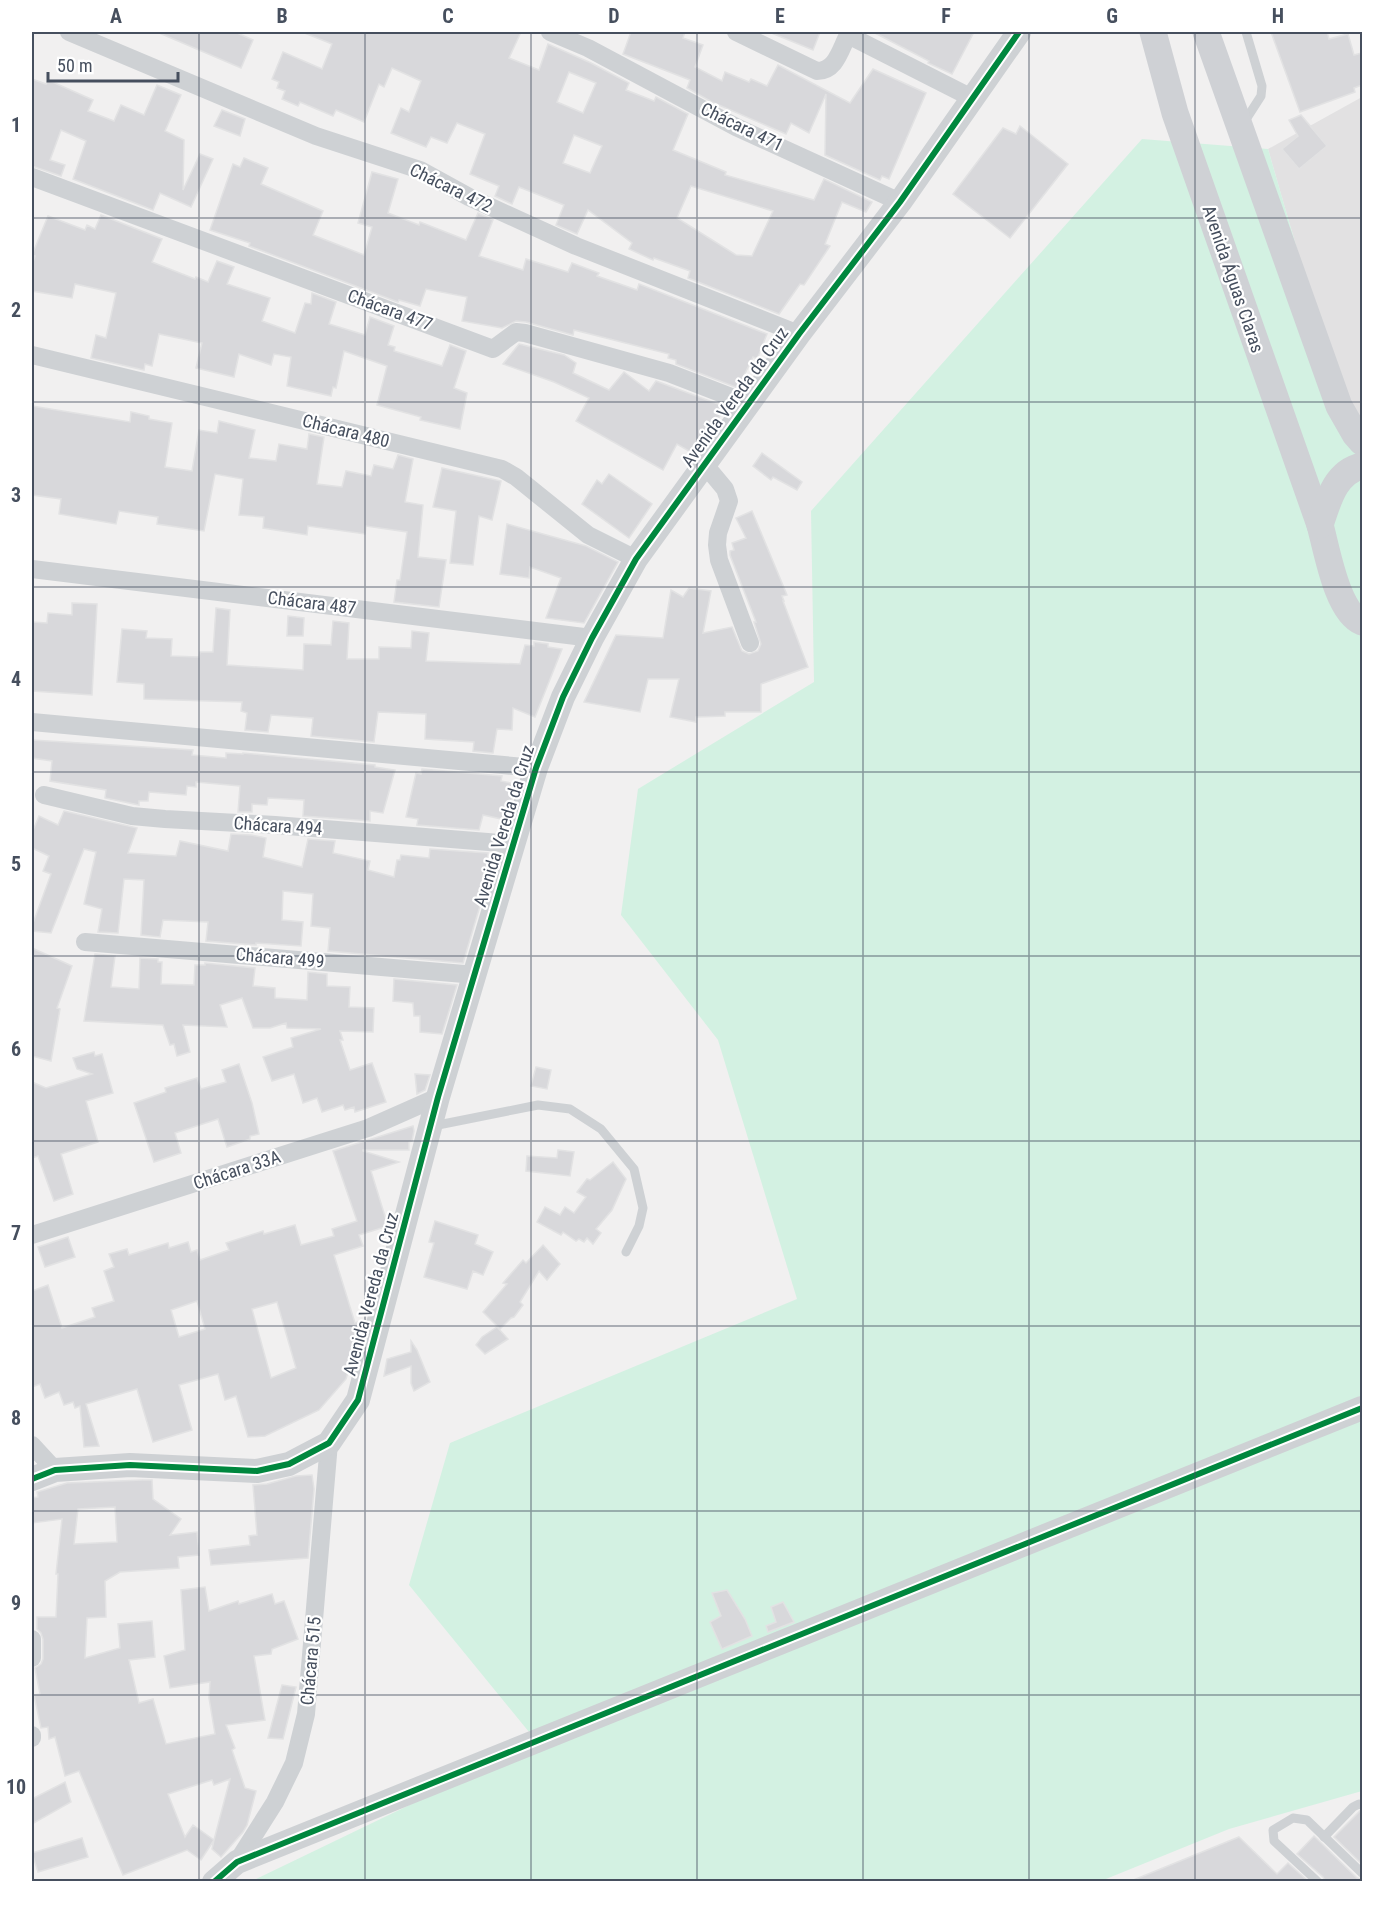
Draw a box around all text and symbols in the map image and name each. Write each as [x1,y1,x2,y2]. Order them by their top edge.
text: A [110,4,122,28]
text: B [276,4,288,28]
text: C [442,4,454,28]
text: D [608,4,620,28]
text: E [775,4,785,28]
text: F [941,4,951,28]
text: G [1106,4,1118,28]
text: H [1272,4,1284,28]
scale bar [48,45,178,83]
text: 50 m [57,55,92,76]
street label: Chácara 471 [698,98,787,155]
text: 1 [11,113,21,137]
street label: Chácara 472 [407,159,496,217]
street label: Avenida Águas Claras [1198,202,1269,355]
street label: Chácara 477 [345,284,436,335]
text: 2 [11,298,21,322]
street label: Avenida Vereda da Cruz [677,322,793,471]
street label: Chácara 480 [300,410,392,451]
text: 3 [11,483,21,507]
street label: Chácara 487 [267,587,358,618]
text: 4 [11,667,21,691]
street label: Avenida Vereda da Cruz [469,742,538,909]
street label: Chácara 494 [233,812,323,839]
text: 5 [11,852,21,876]
street label: Chácara 499 [235,943,325,972]
text: 6 [11,1037,21,1061]
street label: Chácara 33A [191,1145,284,1193]
street label: Avenida Vereda da Cruz [339,1210,402,1378]
text: 7 [11,1221,21,1245]
text: 8 [11,1406,21,1430]
text: 9 [11,1591,21,1615]
street label: Chácara 515 [296,1616,325,1706]
text: 10 [6,1775,26,1799]

